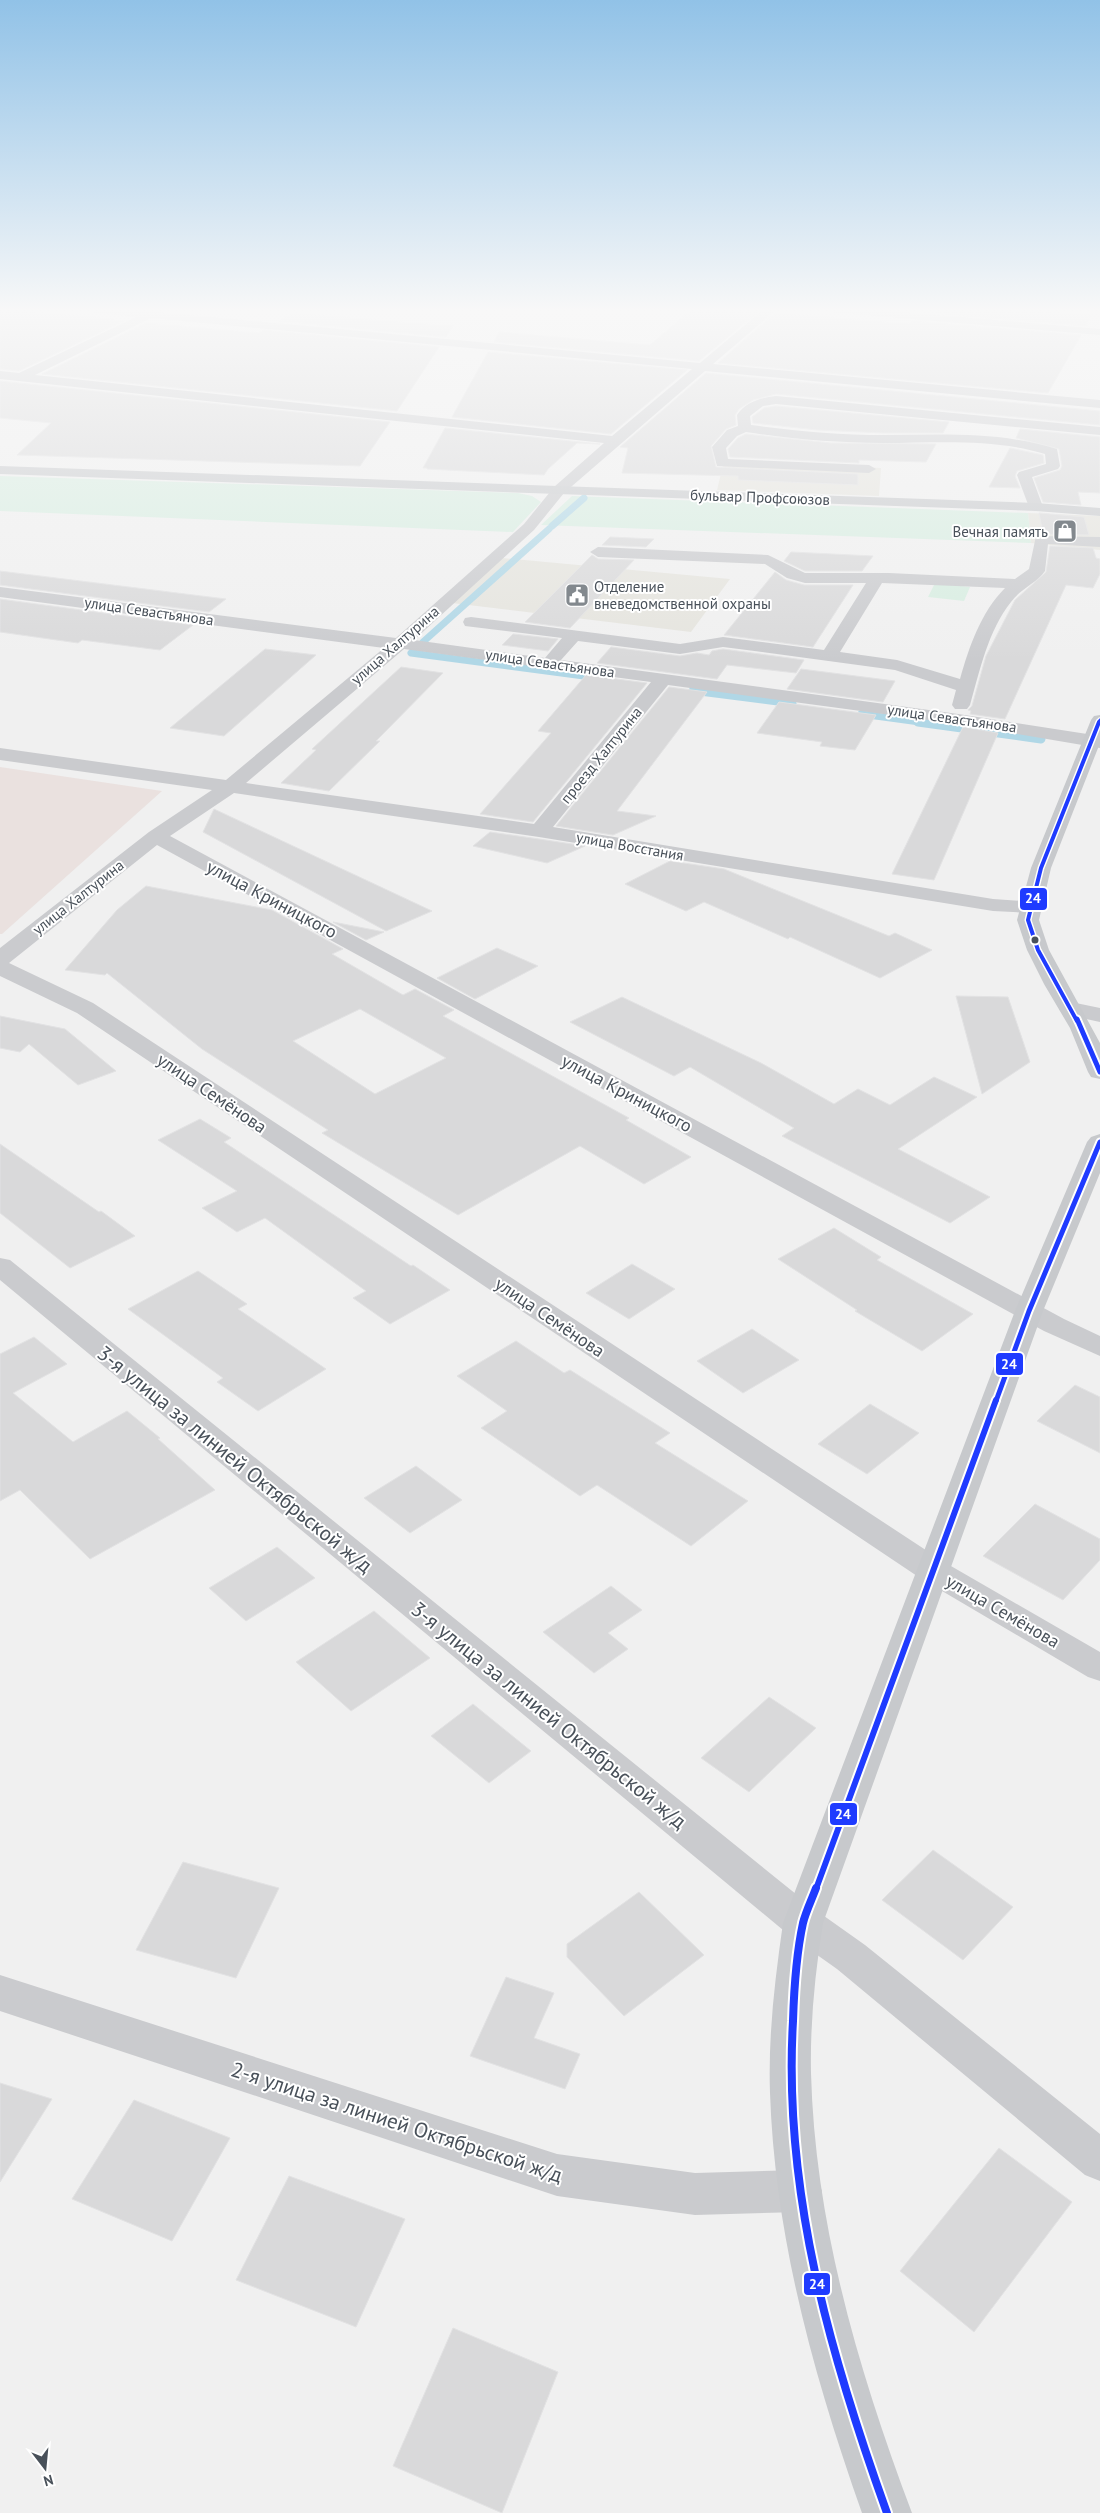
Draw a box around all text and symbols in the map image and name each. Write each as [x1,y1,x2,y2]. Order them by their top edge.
street label: бульвар Профсоюзов [690,485,830,509]
shop icon: Вечная память [1052,518,1078,544]
place label: Вечная память [952,522,1048,541]
place label: Отделение вневедомственной охраны [594,577,771,613]
public building icon: Отделение вневедомственной охраны [564,582,590,608]
street label: улица Севастьянова [83,593,215,629]
street label: улица Халтурина [347,601,443,689]
street label: улица Севастьянова [484,645,616,681]
street label: улица Севастьянова [886,700,1018,736]
street label: проезд Халтурина [556,703,646,807]
street label: улица Восстания [575,827,685,865]
street label: улица Халтурина [28,855,128,939]
street label: улица Криницкого [203,855,341,943]
line badge: 24 [1019,887,1048,911]
text: 24 [1025,889,1041,907]
unlabelled marker [1030,935,1040,945]
street label: улица Семёнова [153,1048,271,1138]
street label: улица Криницкого [558,1049,696,1137]
street label: улица Семёнова [491,1272,609,1362]
street label: 3-я улица за линией Октябрьской ж/д [92,1339,378,1579]
line badge: 24 [995,1352,1024,1376]
text: 24 [1001,1355,1017,1373]
street label: улица Семёнова [942,1569,1064,1653]
street label: 3-я улица за линией Октябрьской ж/д [406,1595,692,1835]
line badge: 24 [829,1802,858,1826]
text: 24 [835,1805,851,1823]
street label: 2-я улица за линией Октябрьской ж/д [228,2056,566,2188]
line badge: 24 [803,2272,831,2296]
text: 24 [809,2275,825,2293]
north arrow [20,2443,70,2493]
text: N [42,2471,55,2490]

